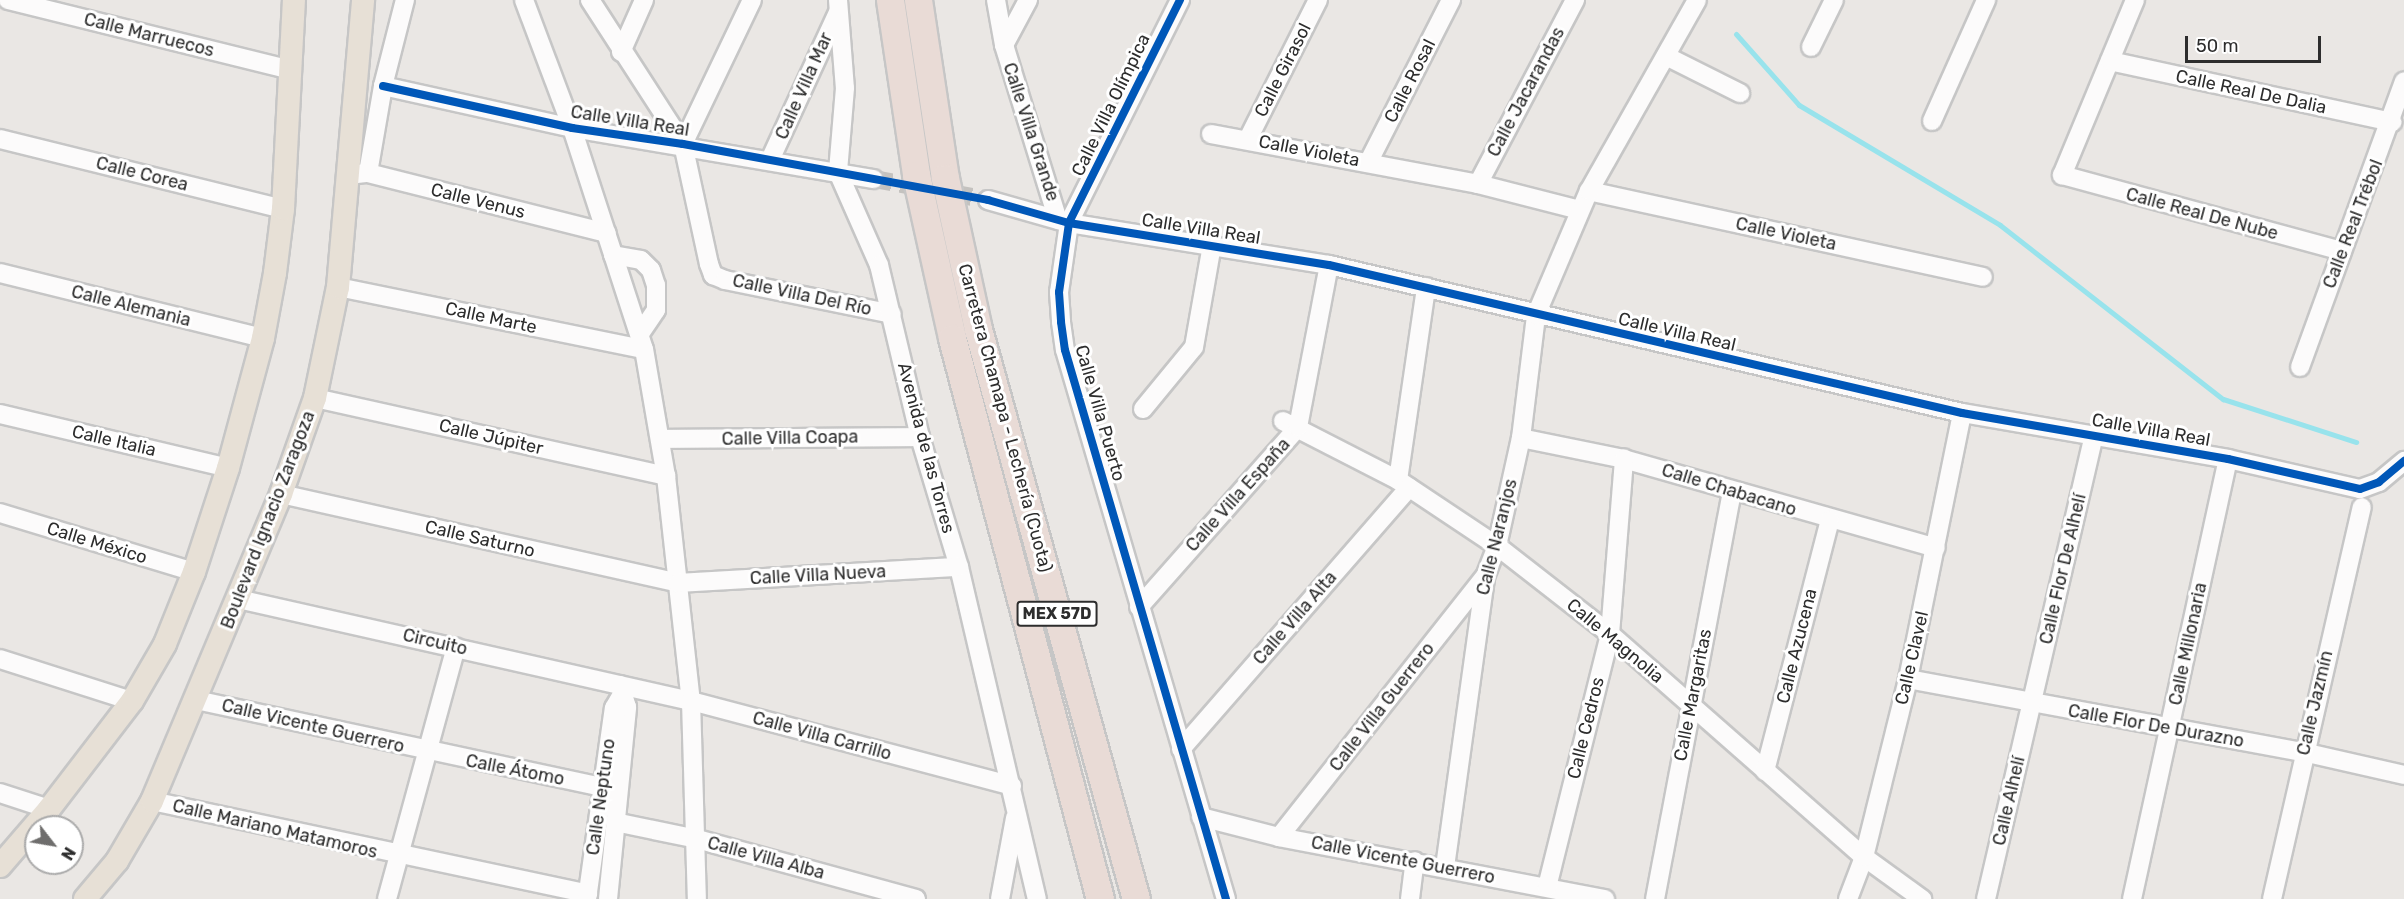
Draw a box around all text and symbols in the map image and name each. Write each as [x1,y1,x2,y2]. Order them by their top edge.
street label: Calle Marruecos [82,8,216,62]
street label: Calle Girasol [1250,20,1316,120]
street label: Calle Jacarandas [1483,24,1569,160]
scale bar [2188,24,2324,62]
street label: Calle Villa Mar [771,29,837,143]
street label: Calle Villa Olímpica [1067,30,1155,180]
text: 50 m [2196,35,2239,57]
street label: Calle Rosal [1380,36,1440,126]
street label: Calle Villa Grande [998,60,1064,204]
street label: Calle Real De Dalia [2174,65,2328,119]
street label: Calle Villa Real [569,101,691,141]
street label: Calle Violeta [1256,131,1362,171]
street label: Calle Corea [94,152,190,196]
street label: Calle Real Trébol [2318,156,2388,292]
street label: Calle Venus [428,179,528,223]
street label: Calle Real De Nube [2124,183,2280,245]
street label: Calle Villa Real [1140,209,1262,249]
street label: Calle Violeta [1733,213,1839,255]
street label: Carretera Chamapa - Lechería (Cuota) [953,262,1057,574]
street label: Calle Villa Del Río [730,270,874,320]
street label: Calle Alemania [69,281,193,331]
street label: Calle Marte [443,298,539,338]
street label: Calle Villa Real [1616,308,1738,356]
street label: Calle Villa Puerto [1070,342,1130,484]
street label: Avenida de las Torres [893,360,959,536]
street label: Boulevard Ignacio Zaragoza [216,408,320,632]
street label: Calle Villa Real [2090,409,2212,451]
street label: Calle Júpiter [437,415,545,459]
street label: Calle Italia [70,421,158,461]
street label: Calle Villa Coapa [721,426,859,450]
street label: Calle Villa España [1181,434,1295,556]
street label: Calle Chabacano [1659,459,1799,521]
street label: Calle Naranjos [1472,477,1522,597]
street label: Calle Flor De Alhelí [2035,491,2091,647]
street label: Calle Saturno [423,516,537,562]
street label: Calle México [44,518,150,568]
street label: Calle Villa Nueva [749,561,887,589]
street label: Calle Villa Alta [1248,566,1342,670]
street label: Calle Millonaria [2164,581,2212,707]
street label: Calle Azucena [1772,586,1822,706]
street label: Calle Magnolia [1562,594,1668,688]
road number: MEX 57D [1016,601,1098,627]
street label: Calle Clavel [1891,609,1933,707]
street label: Circuito [401,624,469,660]
street label: Calle Margaritas [1670,627,1716,763]
street label: Calle Villa Guerrero [1325,638,1439,776]
street label: Calle Jazmín [2292,649,2338,757]
street label: Calle Cedros [1563,675,1609,781]
street label: Calle Vicente Guerrero [219,694,407,758]
street label: Calle Flor De Durazno [2066,700,2246,752]
street label: Calle Villa Carrillo [750,707,894,765]
street label: Calle Neptuno [582,737,620,857]
street label: Calle Átomo [464,750,566,790]
street label: Calle Alhelí [1988,754,2030,848]
street label: Calle Mariano Matamoros [170,795,380,863]
north arrow [24,815,84,875]
street label: Calle Villa Alba [705,832,827,884]
street label: Calle Vicente Guerrero [1309,832,1497,888]
text: N [57,844,79,863]

